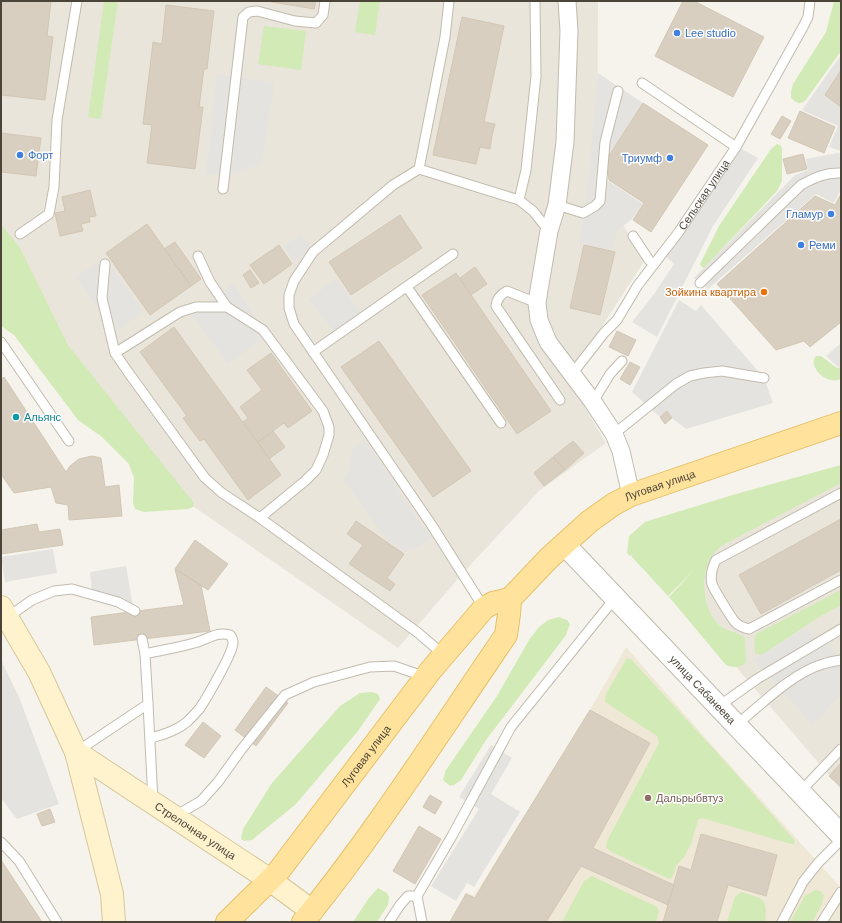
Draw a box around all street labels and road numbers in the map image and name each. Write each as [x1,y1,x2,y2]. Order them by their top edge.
street label: Сельская улица [676,157,732,232]
street label: Луговая улица [622,467,697,503]
street label: улица Сабанеева [667,653,739,727]
street label: Луговая улица [339,722,394,789]
street label: Стрелочная улица [153,800,239,862]

